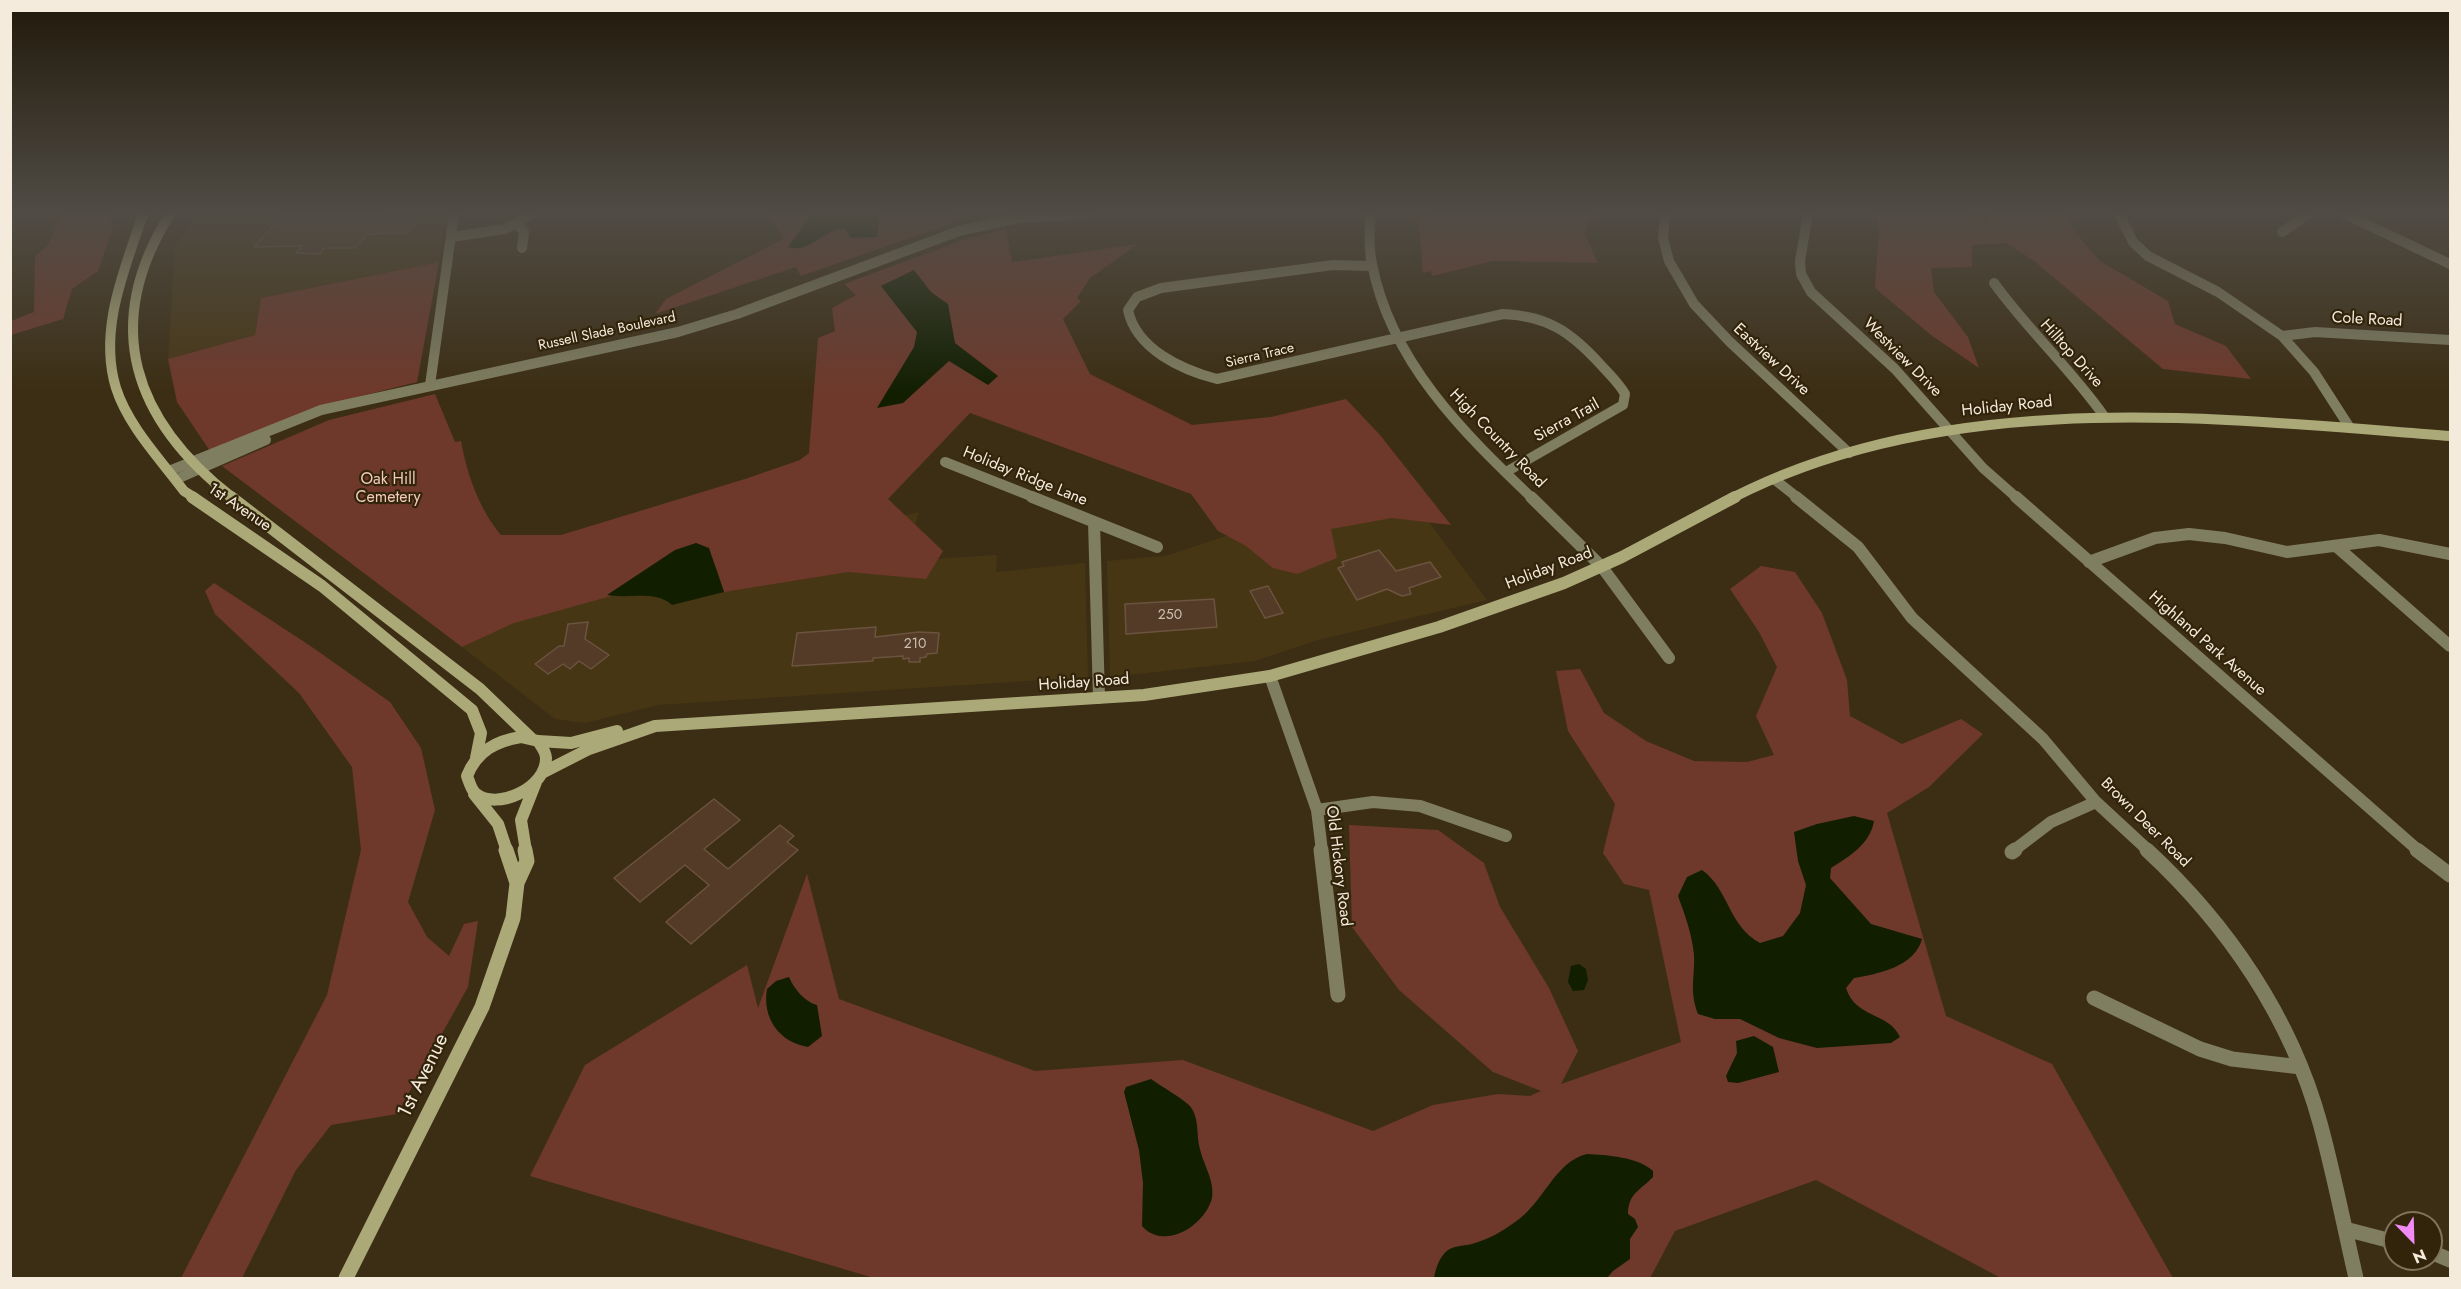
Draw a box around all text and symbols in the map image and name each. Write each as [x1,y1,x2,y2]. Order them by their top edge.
street label: Russell Slade Boulevard [537,309,677,355]
street label: Cole Road [2331,309,2403,331]
street label: Westview Drive [1859,315,1945,401]
street label: Hilltop Drive [2035,316,2107,392]
street label: Eastview Drive [1729,320,1813,400]
street label: Sierra Trace [1224,340,1296,372]
street label: High Country Road [1445,385,1549,493]
street label: Holiday Road [1961,393,2053,421]
street label: Sierra Trail [1531,395,1603,447]
street label: Holiday Ridge Lane [960,443,1090,511]
park label: Oak Hill Cemetery [355,470,421,508]
street label: 1st Avenue [204,480,274,536]
street label: Holiday Road [1503,544,1595,594]
street label: Highland Park Avenue [2144,588,2270,700]
house number: 250 [1158,608,1182,624]
house number: 210 [904,637,926,653]
street label: Holiday Road [1038,670,1130,696]
street label: Brown Deer Road [2096,774,2194,872]
street label: Old Hickory Road [1321,805,1355,927]
street label: 1st Avenue [393,1030,455,1122]
north arrow [2383,1211,2443,1271]
text: N [2409,1243,2430,1269]

